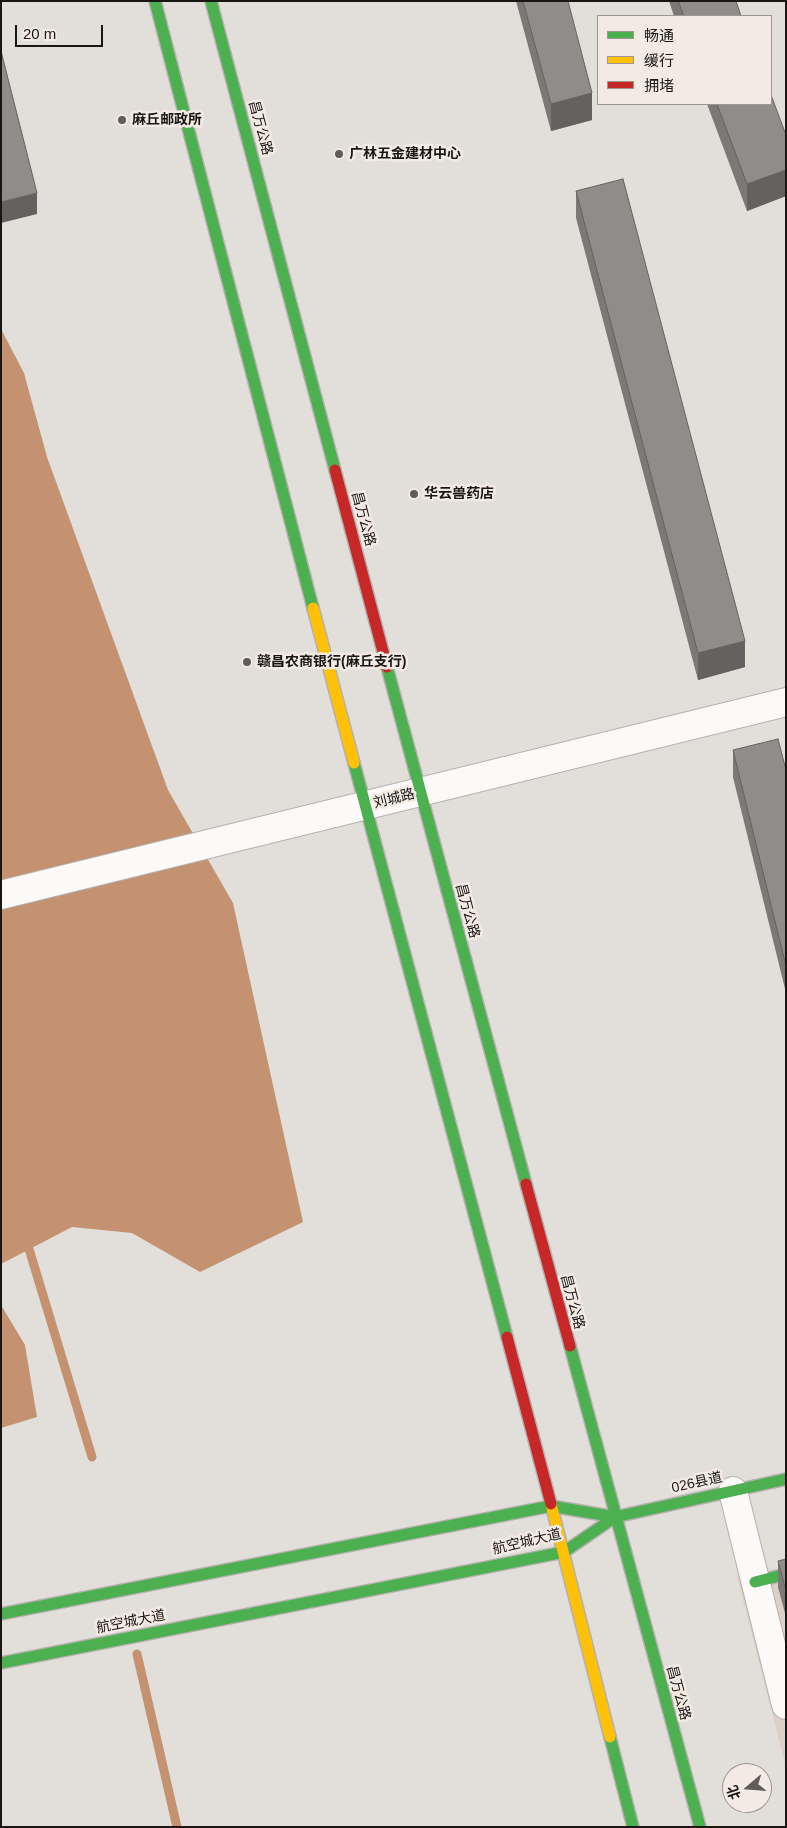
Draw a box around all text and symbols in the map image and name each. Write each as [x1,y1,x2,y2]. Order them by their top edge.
scale bar [18,15,105,47]
legend [597,15,772,105]
text: 20 m [23,25,56,42]
text: 畅通 [644,27,674,44]
text: 缓行 [644,52,674,69]
text: 拥堵 [644,77,674,94]
street label: 昌万公路 [245,99,275,157]
place label: 麻丘邮政所 [132,112,202,128]
marker: 麻丘邮政所 [116,114,128,126]
place label: 广林五金建材中心 [349,146,461,162]
marker: 广林五金建材中心 [333,148,345,160]
place label: 华云兽药店 [424,486,494,502]
marker: 华云兽药店 [408,488,420,500]
street label: 昌万公路 [348,490,378,548]
place label: 赣昌农商银行(麻丘支行) [257,654,406,670]
marker: 赣昌农商银行(麻丘支行) [241,656,253,668]
street label: 刘城路 [372,786,416,812]
street label: 昌万公路 [452,882,482,940]
street label: 昌万公路 [557,1273,587,1331]
street label: 026县道 [670,1469,724,1497]
street label: 航空城大道 [491,1526,563,1558]
street label: 航空城大道 [95,1607,167,1637]
street label: 昌万公路 [663,1664,693,1722]
north arrow [722,1763,772,1813]
text: 北 [724,1783,743,1801]

